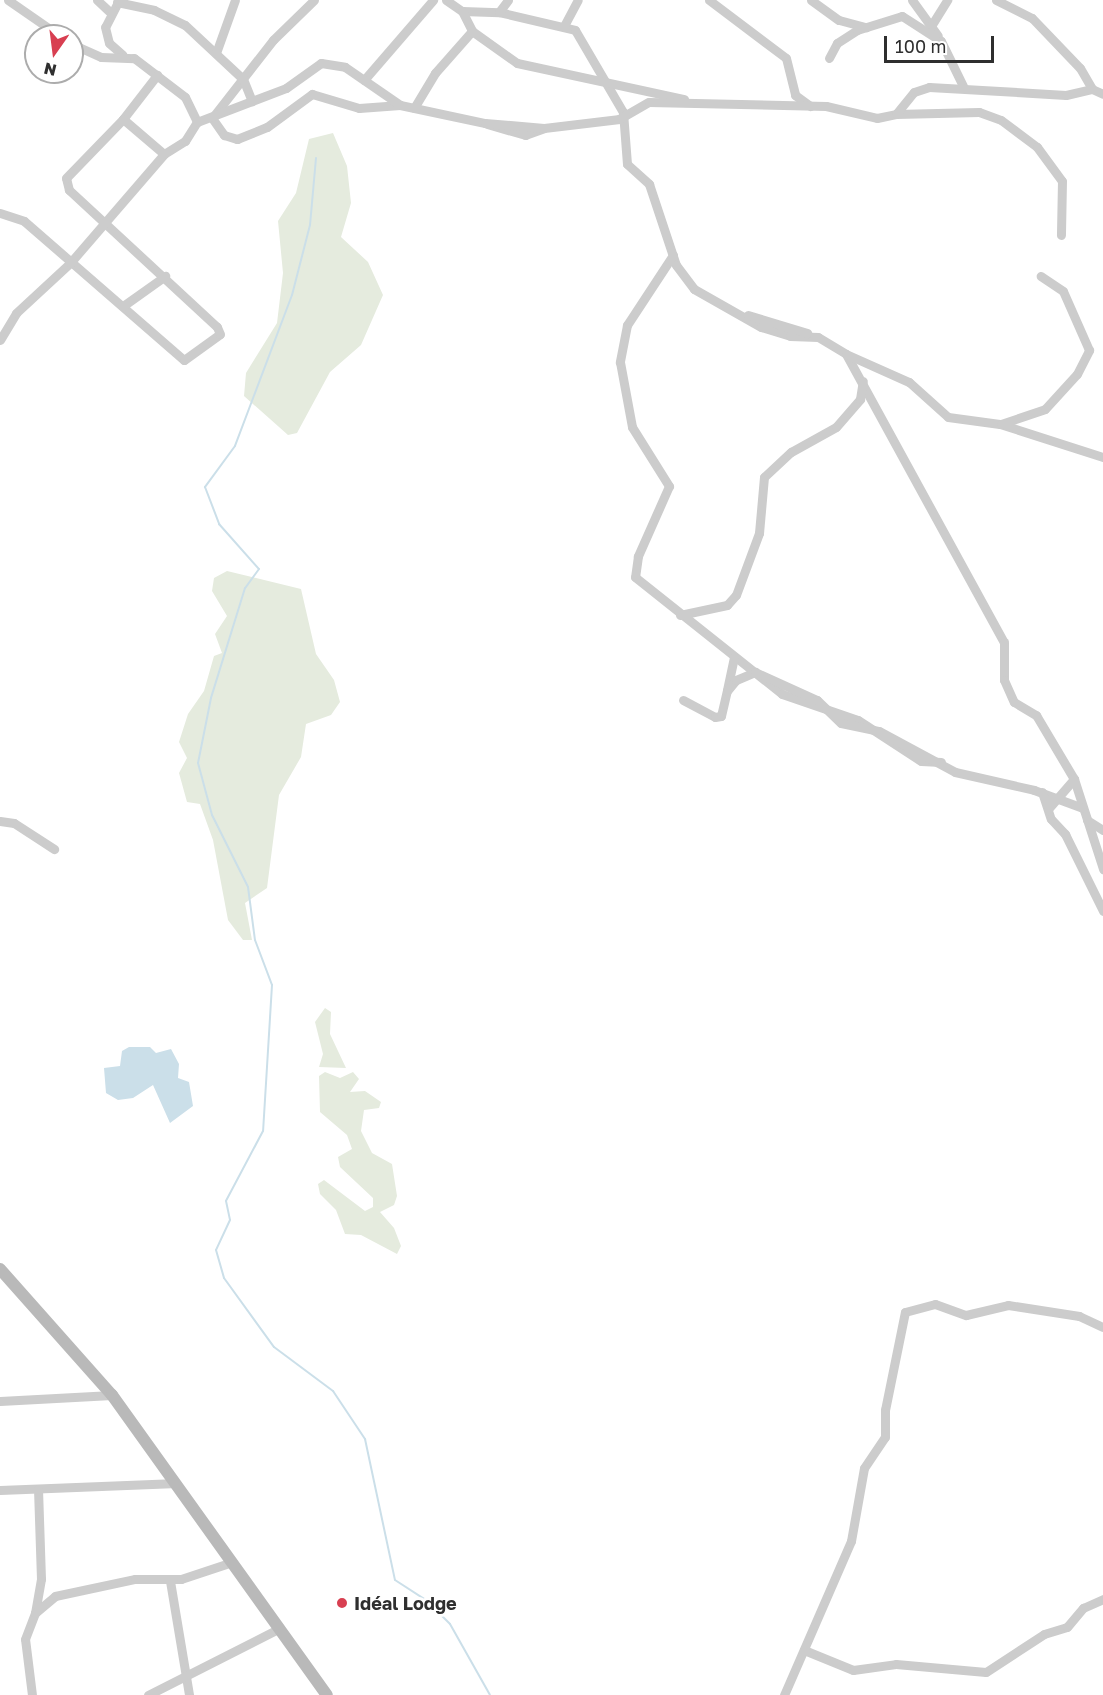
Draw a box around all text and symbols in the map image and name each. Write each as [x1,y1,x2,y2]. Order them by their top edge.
north arrow [24,24,84,84]
scale bar [887,24,996,62]
text: 100 m [895,35,946,57]
text: N [42,58,58,81]
place label: Idéal Lodge [354,1592,457,1614]
marker: Idéal Lodge [335,1596,349,1610]

